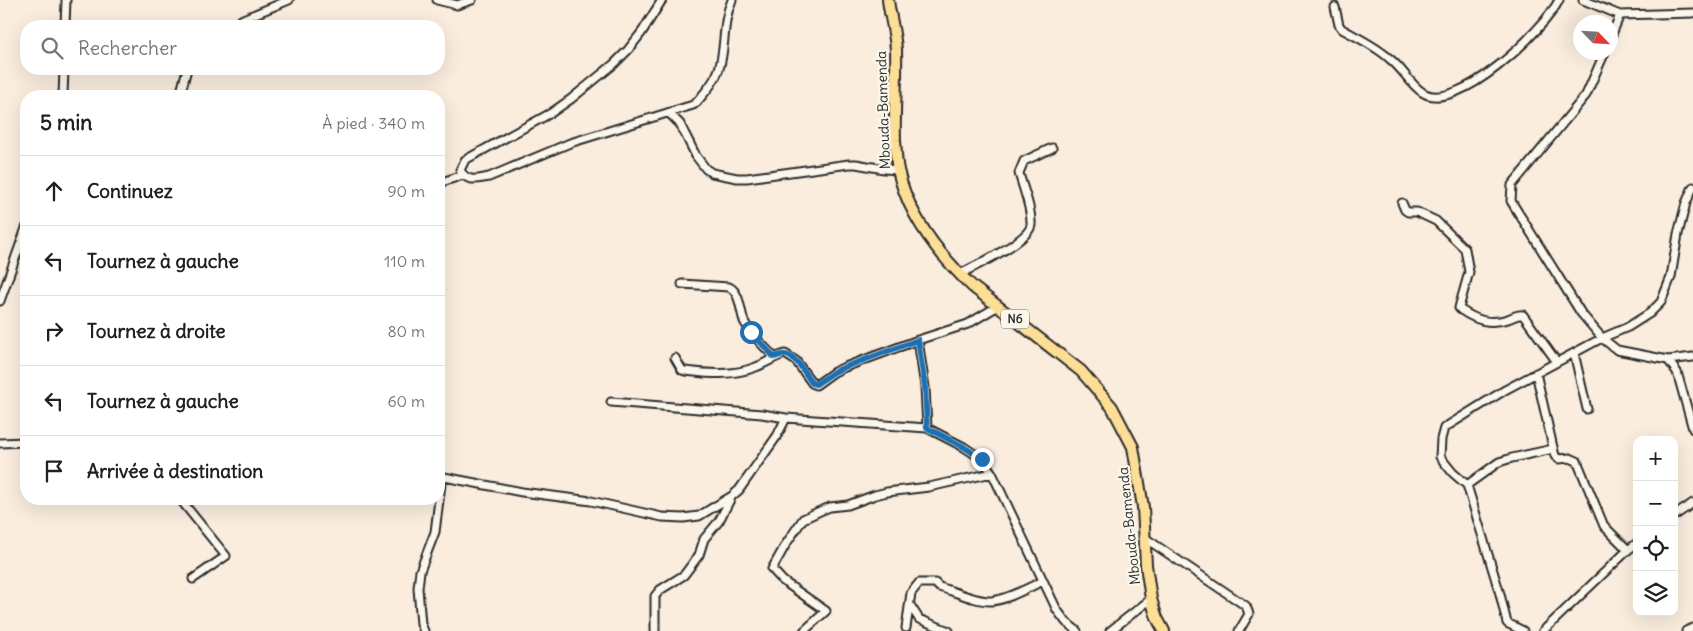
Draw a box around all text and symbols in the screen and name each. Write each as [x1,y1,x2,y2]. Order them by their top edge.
north arrow [1573,15,1618,60]
search box [20,20,445,75]
icon: search [38,34,66,62]
text: Rechercher [78,36,177,60]
street label: Mbouda-Bamenda [872,51,894,169]
text: 5 min [40,109,92,136]
text: À pied · 340 m [322,113,425,133]
icon: ahead [40,177,68,205]
text: Continuez [87,179,173,203]
text: 90 m [387,181,425,201]
icon: left [40,247,68,275]
text: Tournez à gauche [87,249,239,273]
text: 110 m [384,251,425,271]
road number: N6 [1001,310,1029,328]
icon: right [40,317,68,345]
text: Tournez à droite [87,319,226,343]
text: 80 m [387,321,425,341]
route start [740,321,763,344]
icon: left [40,387,68,415]
text: Tournez à gauche [87,389,239,413]
text: 60 m [387,391,425,411]
map controls [1633,436,1678,616]
button: + [1633,436,1678,481]
route end [971,448,994,471]
icon: arrive [40,457,68,485]
text: Arrivée à destination [87,459,263,483]
street label: Mbouda-Bamenda [1114,466,1144,586]
button: − [1633,481,1678,526]
button: locate [1633,526,1678,571]
button: layers [1633,571,1678,616]

